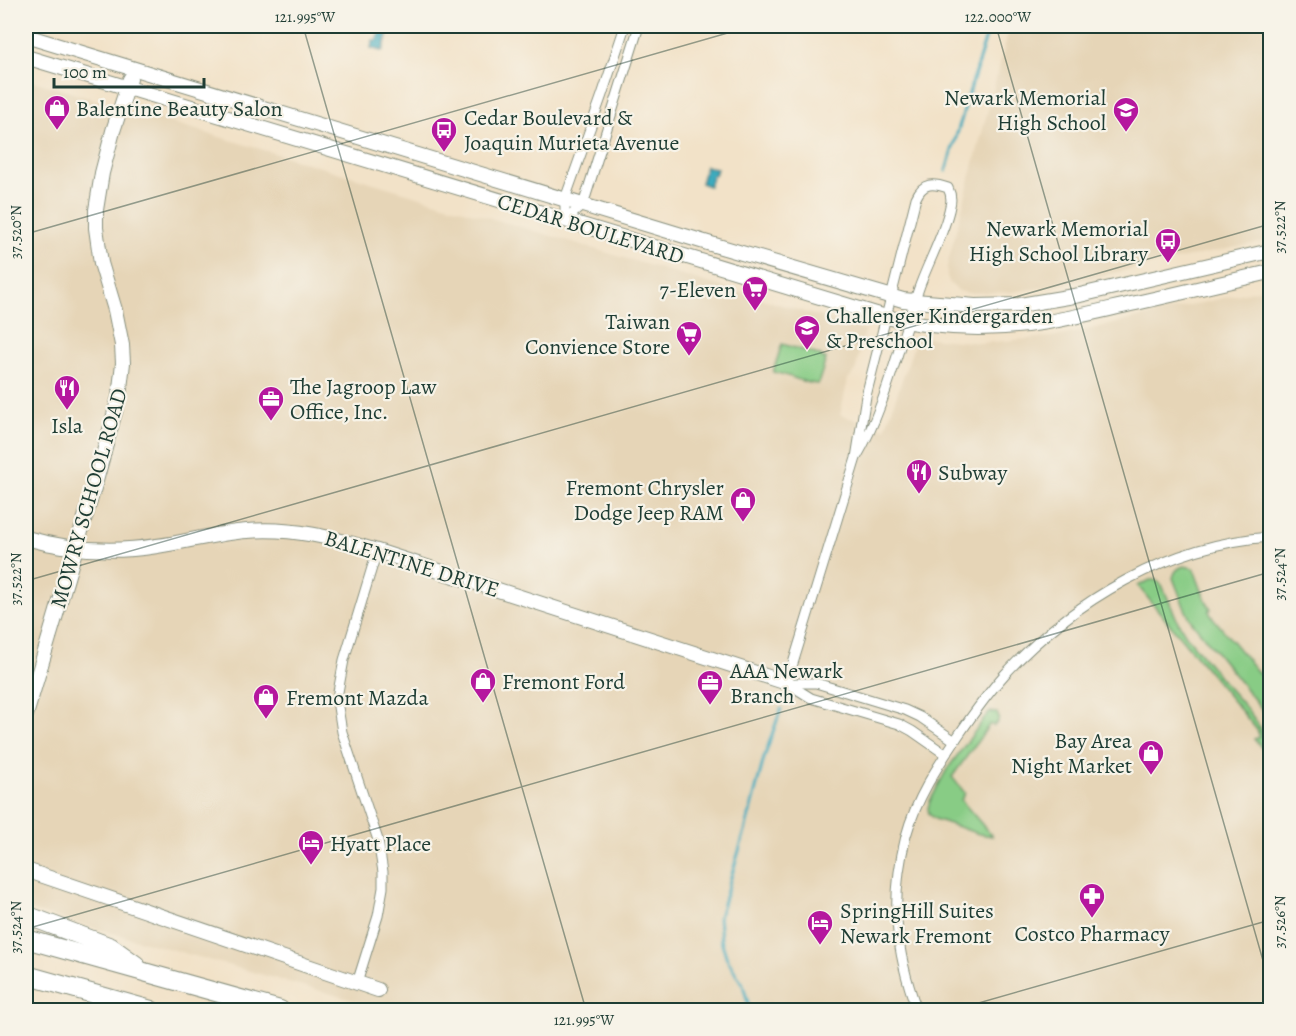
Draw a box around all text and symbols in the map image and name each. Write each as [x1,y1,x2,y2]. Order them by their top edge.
text: 121.995°W [275,7,335,27]
text: 122.000°W [965,7,1031,27]
scale bar [54,51,204,89]
text: 100 m [63,60,107,84]
place label: Newark Memorial High School [944,83,1106,138]
shop icon: Balentine Beauty Salon [42,93,72,131]
place label: Balentine Beauty Salon [76,94,283,124]
school or university icon: Newark Memorial High School [1111,95,1141,133]
place label: Cedar Boulevard & Joaquin Murieta Avenue [464,103,679,158]
bus stop icon: Cedar Boulevard & Joaquin Murieta Avenue [429,115,459,153]
street label: CEDAR BOULEVARD [494,186,688,272]
text: 37.522°N [1270,200,1290,254]
text: 37.520°N [6,205,26,259]
place label: Newark Memorial High School Library [969,214,1148,269]
bus stop icon: Newark Memorial High School Library [1153,226,1183,264]
supermarket icon: 7-Eleven [740,274,770,312]
place label: 7-Eleven [659,275,736,305]
place label: Challenger Kindergarden & Preschool [826,301,1053,356]
place label: Taiwan Convience Store [525,307,670,362]
school or university icon: Challenger Kindergarden & Preschool [792,313,822,351]
supermarket icon: Taiwan Convience Store [674,319,704,357]
place label: The Jagroop Law Office, Inc. [290,372,437,427]
restaurant icon: Isla [52,373,82,411]
office icon: The Jagroop Law Office, Inc. [256,384,286,422]
street label: MOWRY SCHOOL ROAD [43,385,135,612]
place label: Isla [51,411,84,441]
restaurant icon: Subway [904,457,934,495]
place label: Subway [938,458,1007,488]
place label: Fremont Chrysler Dodge Jeep RAM [566,473,724,528]
shop icon: Fremont Chrysler Dodge Jeep RAM [728,485,758,523]
street label: BALENTINE DRIVE [321,523,503,605]
text: 37.524°N [1270,547,1290,600]
text: 37.522°N [6,552,26,606]
place label: AAA Newark Branch [729,656,843,711]
shop icon: Fremont Ford [468,666,498,704]
place label: Fremont Ford [502,667,625,697]
office icon: AAA Newark Branch [695,668,725,706]
shop icon: Fremont Mazda [251,682,281,720]
place label: Fremont Mazda [286,683,429,713]
place label: Bay Area Night Market [1011,726,1133,781]
shop icon: Bay Area Night Market [1136,738,1166,776]
hotel icon: Hyatt Place [296,828,326,866]
place label: Hyatt Place [330,829,431,859]
pharmacy icon: Costco Pharmacy [1077,881,1107,919]
text: 37.526°N [1270,895,1290,948]
place label: SpringHill Suites Newark Fremont [840,896,994,951]
text: 37.524°N [6,900,26,953]
hotel icon: SpringHill Suites Newark Fremont [805,908,835,946]
place label: Costco Pharmacy [1015,919,1170,949]
text: 121.995°W [554,1010,614,1030]

